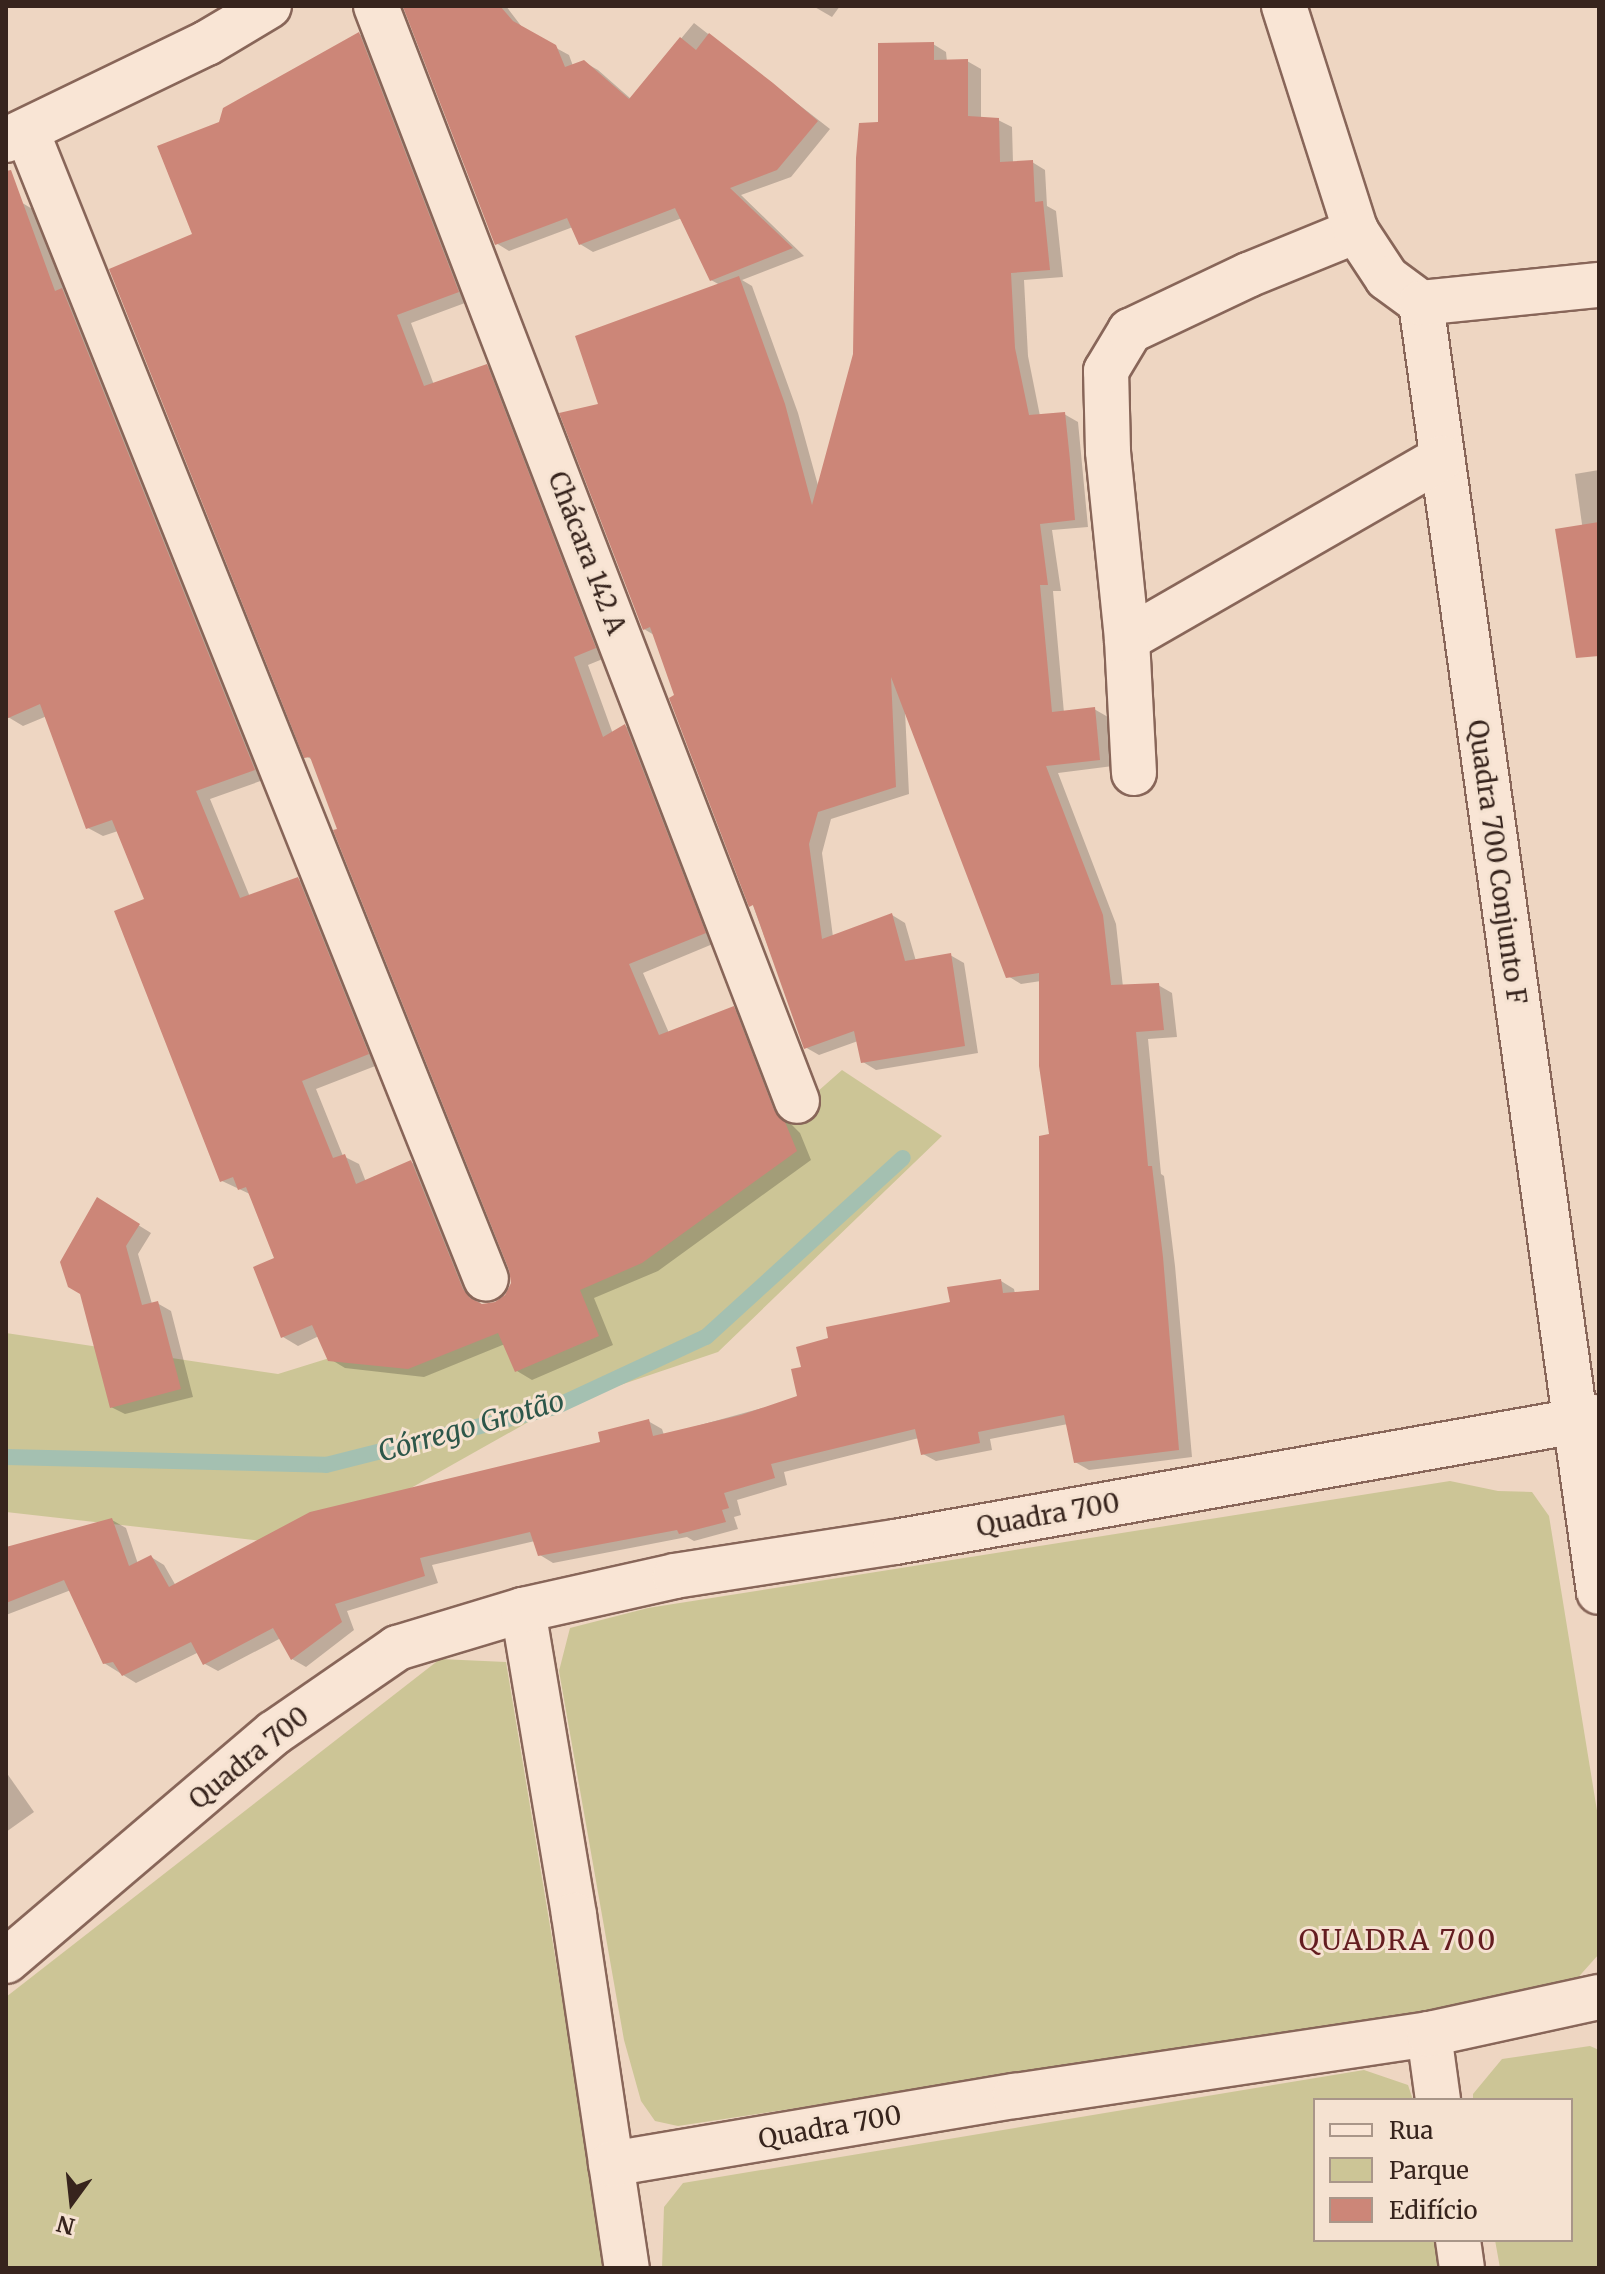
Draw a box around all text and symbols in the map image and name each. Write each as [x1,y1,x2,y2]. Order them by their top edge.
street label: Chácara 142 A [542,467,632,639]
street label: Quadra 700 Conjunto F [1462,718,1532,1006]
water label: Córrego Grotão [374,1383,568,1469]
street label: Quadra 700 [974,1487,1122,1543]
street label: Quadra 700 [183,1700,315,1816]
district label: QUADRA 700 [1299,1923,1497,1957]
legend [1313,2098,1573,2242]
street label: Quadra 700 [756,2099,904,2155]
text: Rua [1389,2115,1433,2146]
text: Parque [1389,2155,1469,2186]
north arrow [32,2162,112,2242]
text: Edifício [1389,2195,1477,2226]
text: N [54,2209,78,2241]

